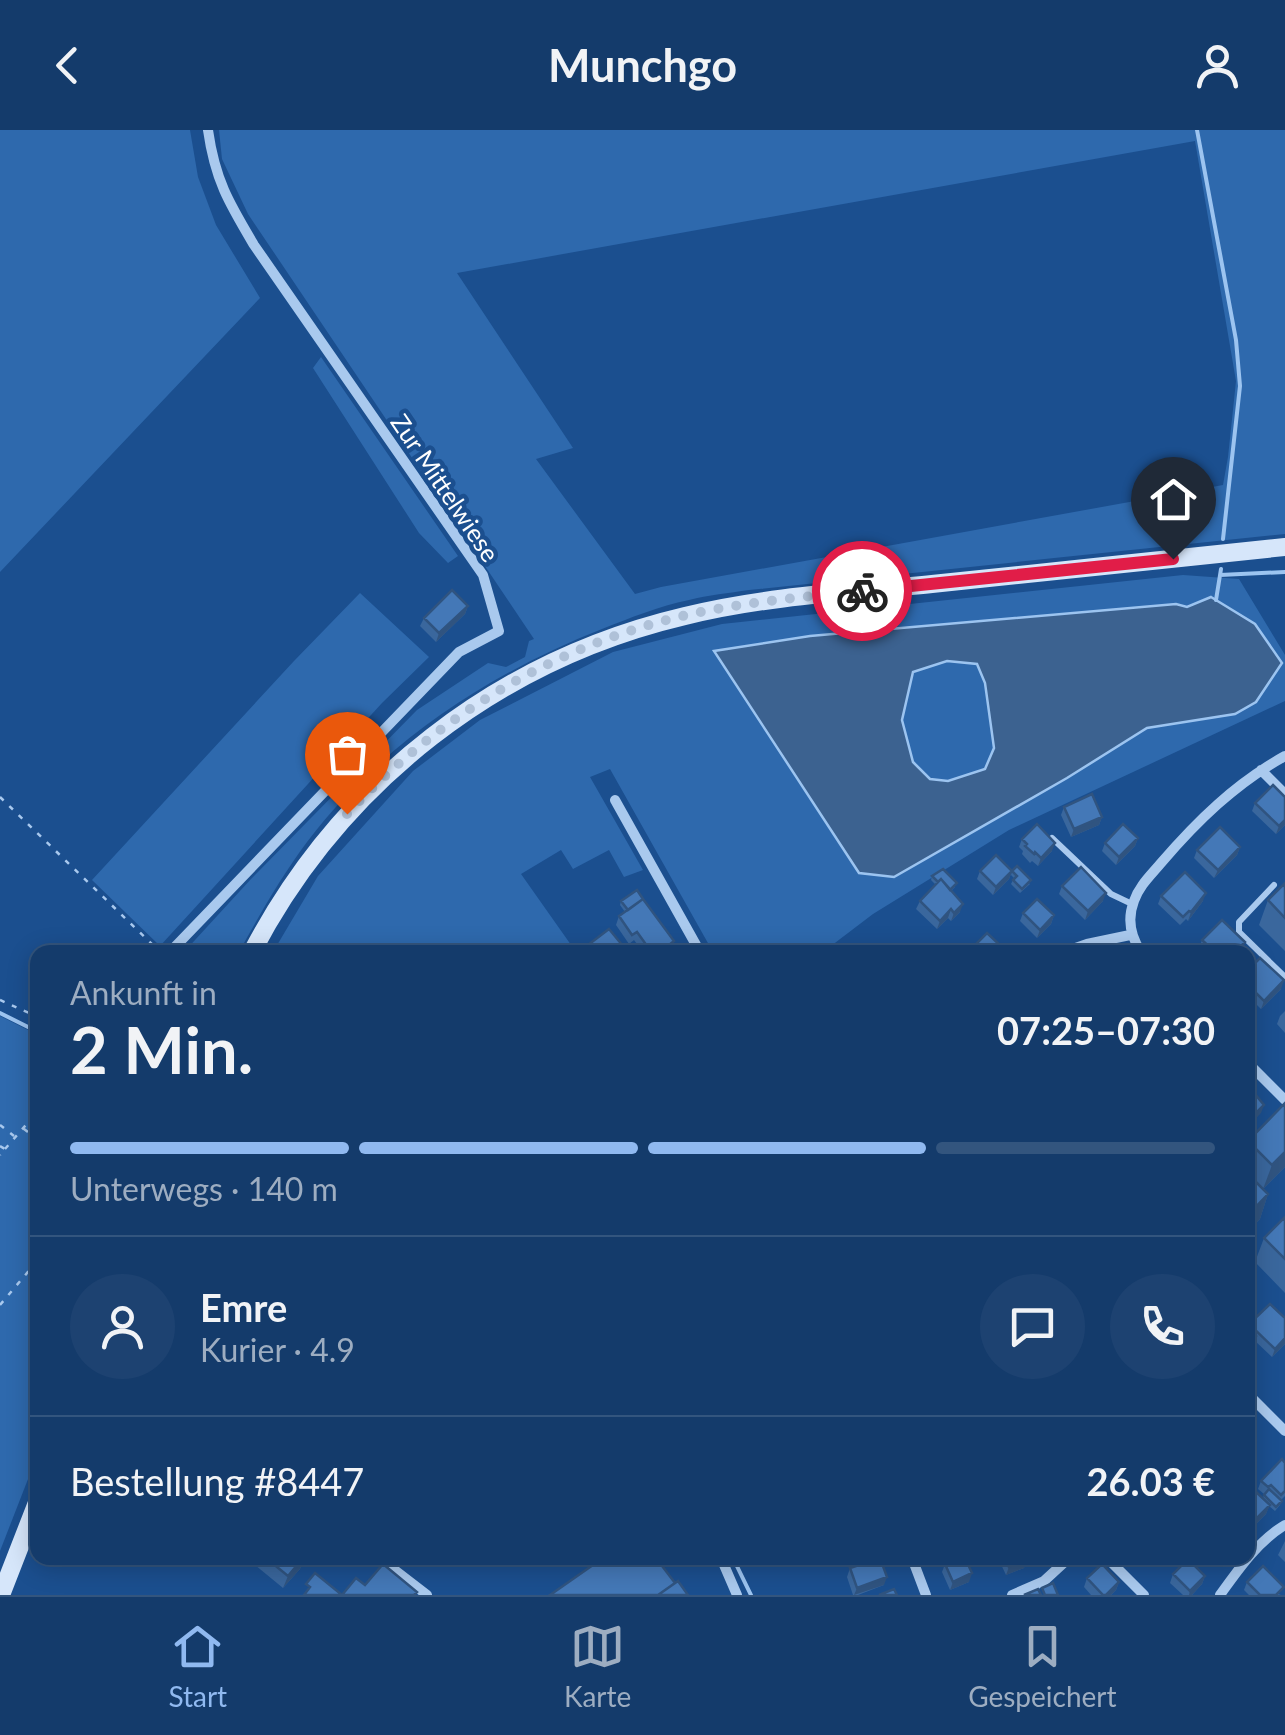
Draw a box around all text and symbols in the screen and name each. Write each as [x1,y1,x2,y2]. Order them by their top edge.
icon: back [40,38,95,93]
text: Munchgo [548,38,737,92]
icon: person [1190,38,1245,93]
street label: Zur Mittelwiese [385,408,506,567]
pin [1131,457,1216,560]
icon: home [1146,472,1201,527]
courier [812,541,912,641]
icon: bike [835,564,890,619]
pin [305,712,390,815]
icon: bag [320,727,375,782]
text: Ankunft in [70,973,217,1012]
text: 07:25–07:30 [997,1007,1215,1053]
text: 2 Min. [70,1010,253,1088]
text: Unterwegs · 140 m [70,1169,338,1208]
button: person [70,1274,175,1379]
button: chat [980,1274,1085,1379]
button: phone [1110,1274,1215,1379]
text: Emre [200,1284,287,1330]
text: Kurier · 4.9 [200,1330,355,1369]
text: Bestellung #8447 [70,1458,364,1504]
text: 26.03 € [1087,1458,1215,1504]
tab: Start [168,1619,227,1713]
tab: Karte [564,1619,631,1713]
tab: Gespeichert [968,1619,1117,1713]

